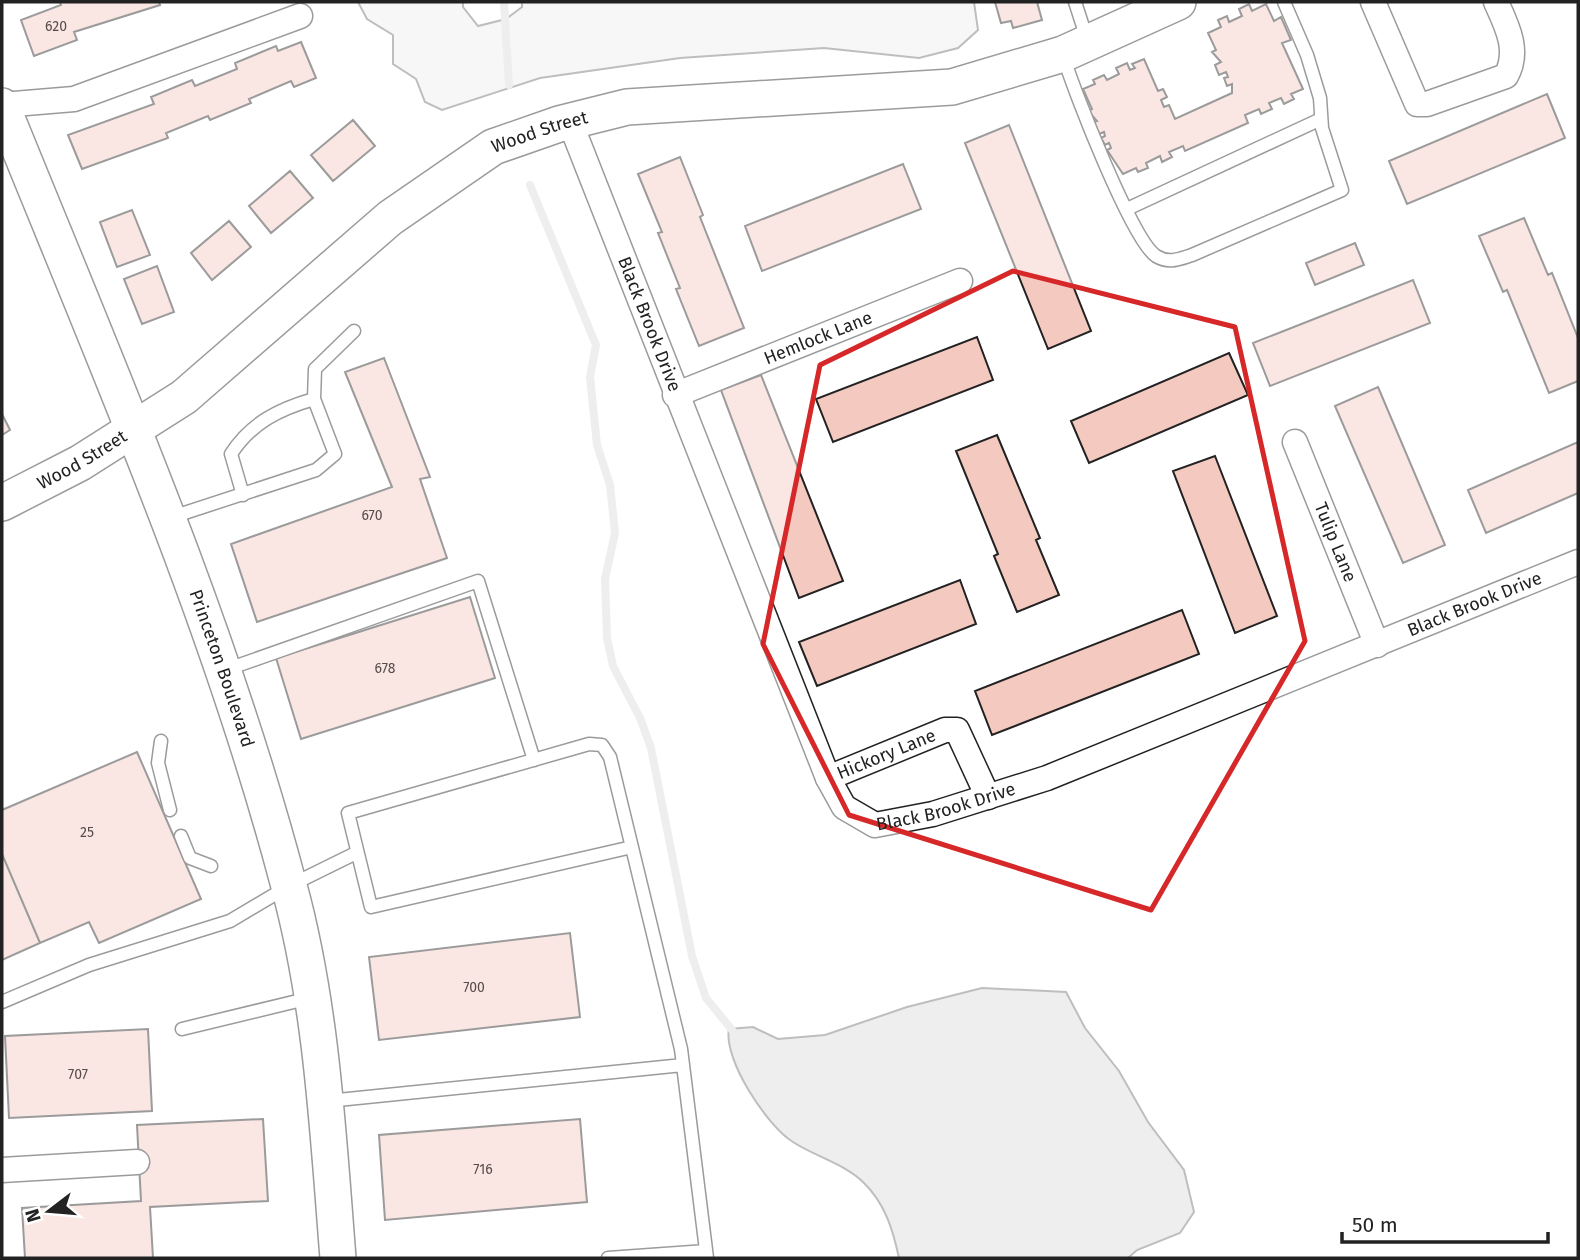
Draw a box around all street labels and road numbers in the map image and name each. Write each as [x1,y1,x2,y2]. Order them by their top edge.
street label: Wood Street [489,106,591,158]
street label: Black Brook Drive [613,253,686,395]
street label: Hemlock Lane [761,306,875,369]
street label: Wood Street [33,425,131,494]
street label: Tulip Lane [1310,499,1361,585]
street label: Black Brook Drive [1404,567,1545,641]
street label: Princeton Boulevard [185,587,259,750]
street label: Hickory Lane [834,724,939,784]
street label: Black Brook Drive [874,778,1018,836]

